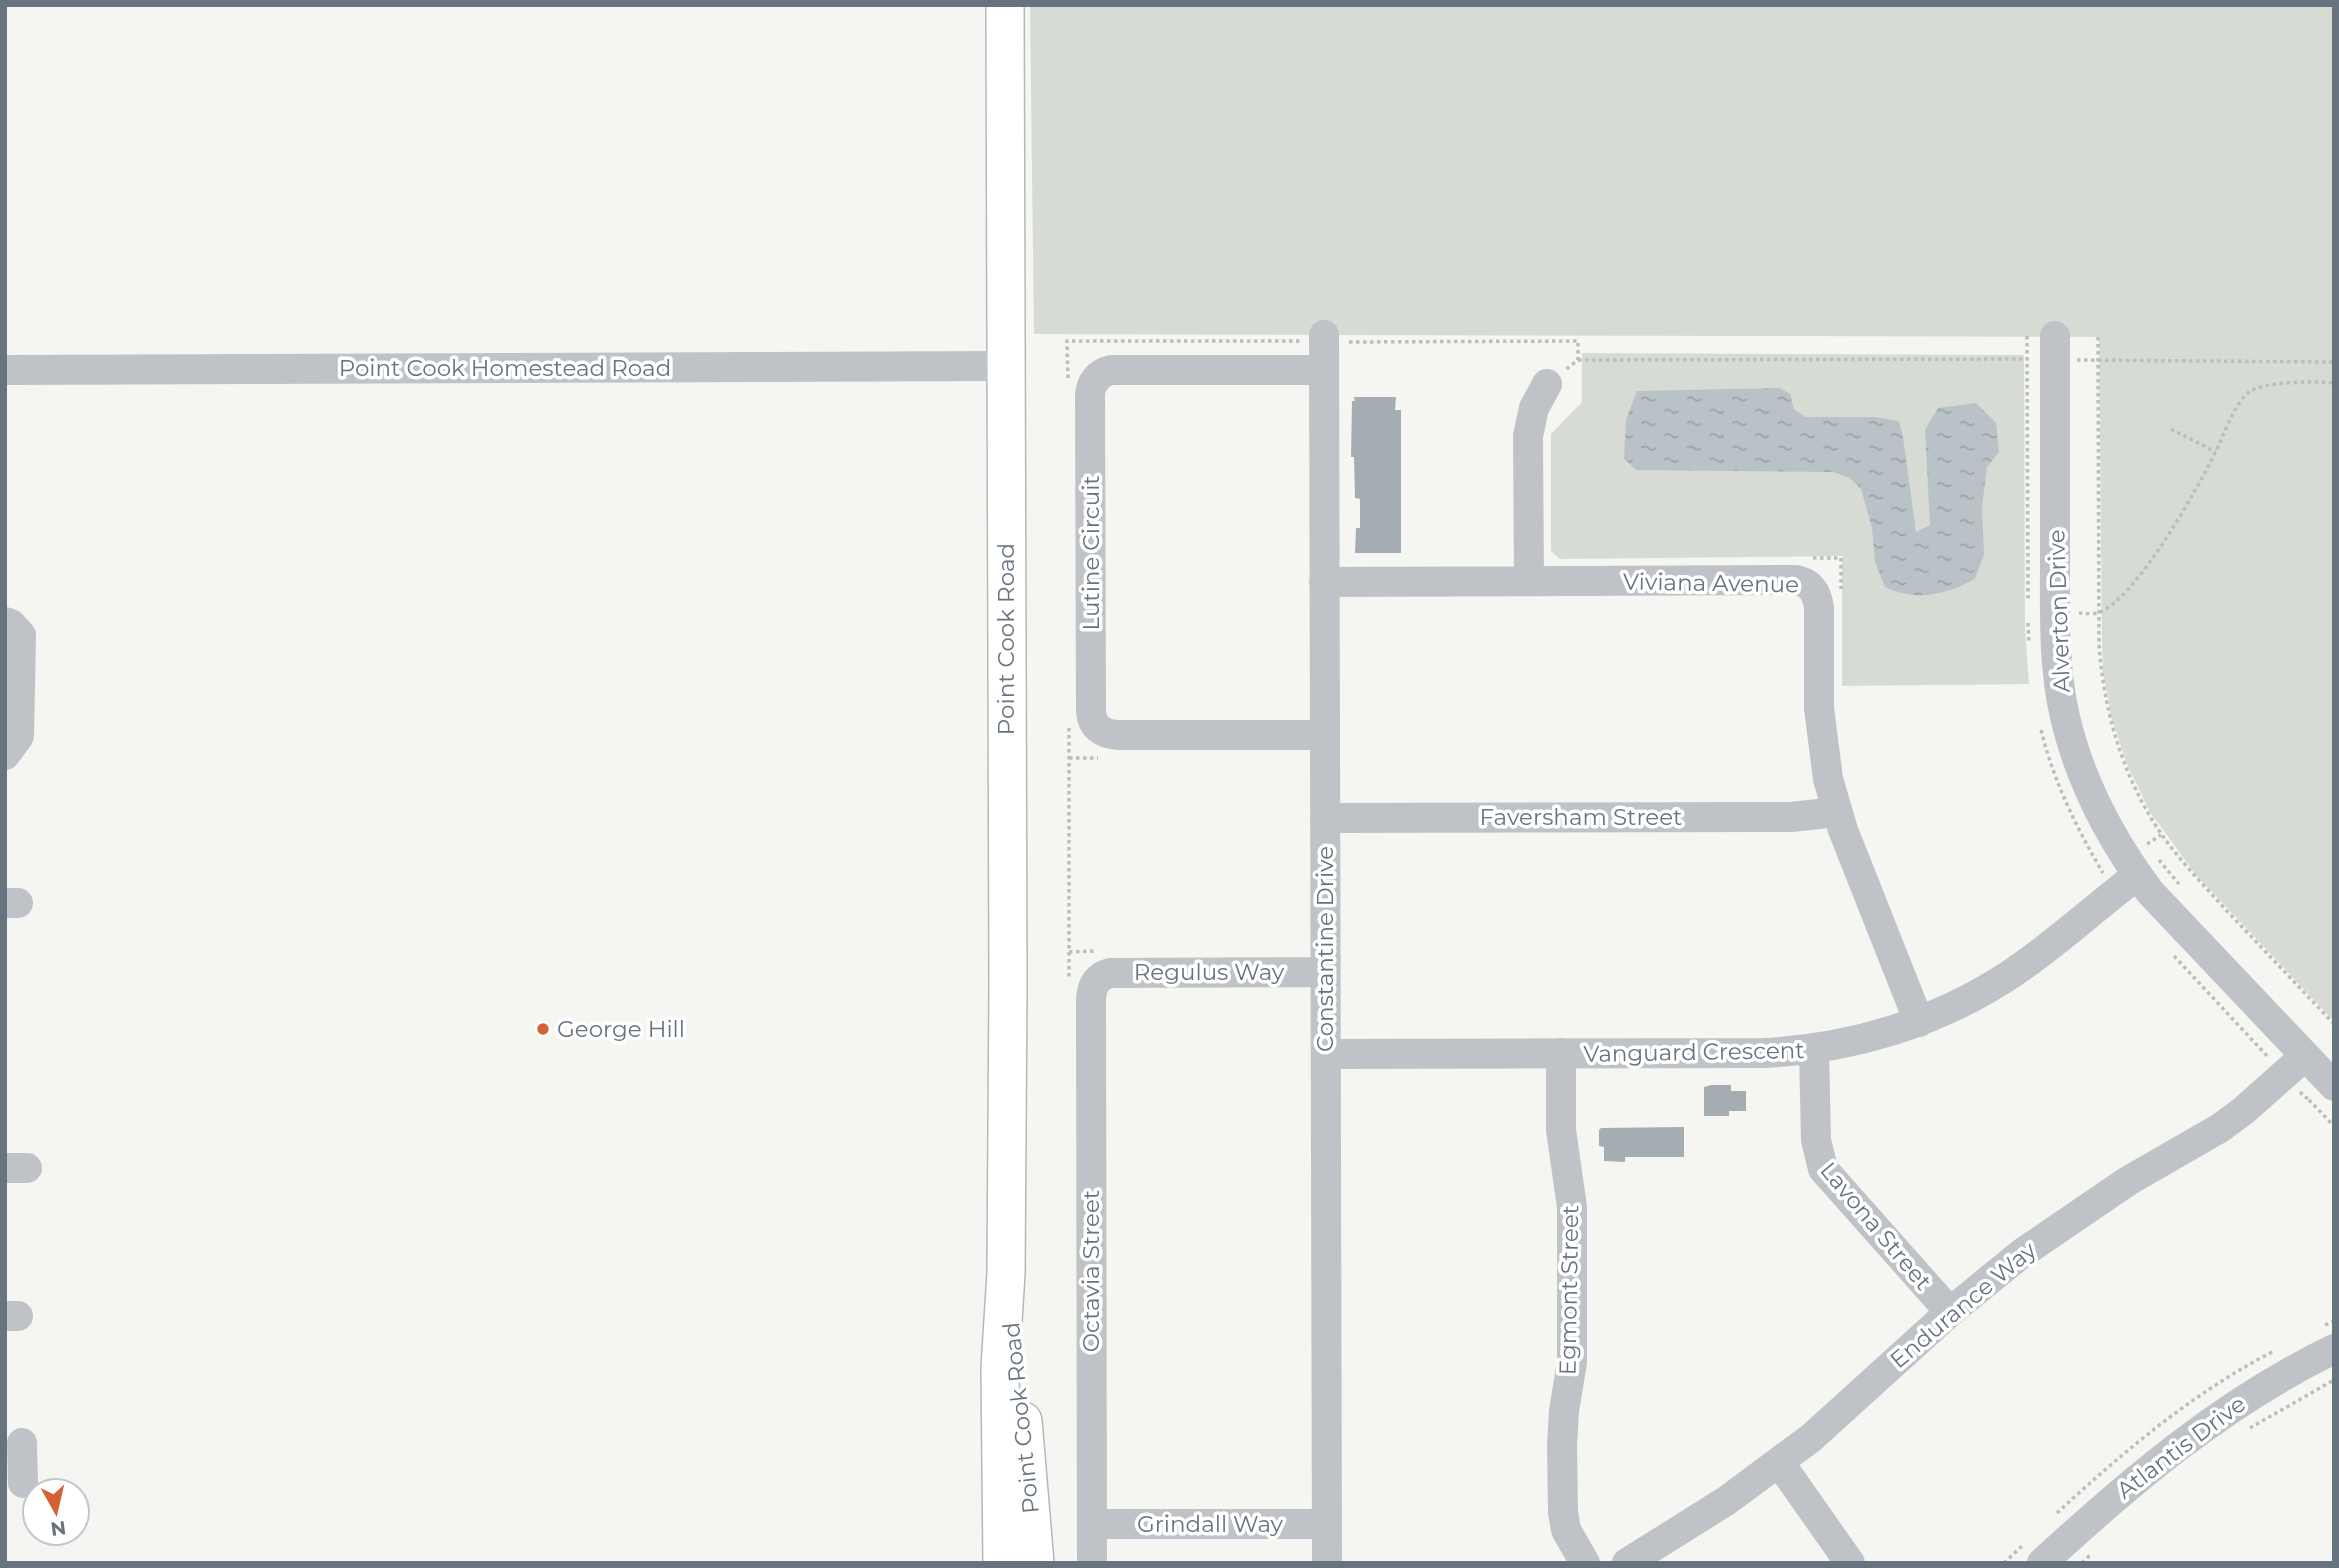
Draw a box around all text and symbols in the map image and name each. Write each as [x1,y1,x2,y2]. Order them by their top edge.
street label: Point Cook Homestead Road [339,354,671,382]
street label: Lutine Circuit [1077,476,1105,630]
street label: Alverton Drive [2042,529,2076,693]
street label: Point Cook Road [992,543,1020,735]
street label: Viviana Avenue [1623,567,1799,599]
street label: Faversham Street [1480,803,1682,831]
street label: Constantine Drive [1311,846,1339,1052]
street label: Regulus Way [1134,958,1285,986]
place label: George Hill [557,1015,685,1043]
marker: George Hill [535,1021,551,1037]
street label: Vanguard Crescent [1583,1036,1805,1068]
street label: Lavona Street [1814,1156,1938,1296]
street label: Octavia Street [1077,1190,1105,1352]
street label: Egmont Street [1554,1205,1584,1375]
street label: Endurance Way [1884,1235,2042,1374]
street label: Point Cook Road [997,1321,1045,1515]
street label: Atlantis Drive [2111,1389,2251,1505]
north arrow [21,1477,91,1547]
street label: Grindall Way [1137,1510,1284,1538]
text: N [49,1516,68,1541]

